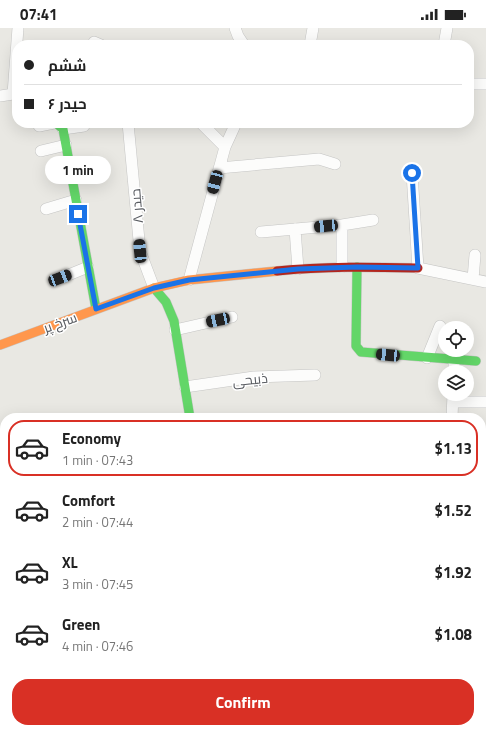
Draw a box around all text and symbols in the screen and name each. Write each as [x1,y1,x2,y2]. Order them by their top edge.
text: 07:41 [20,3,57,26]
text: ششم [48,54,86,77]
text: حیدر ۶ [48,92,87,115]
callout: 1 min [45,156,111,184]
text: 1 min [62,160,94,180]
route start [403,164,421,182]
car [206,169,224,195]
street label: حیدر ۸ [124,188,148,224]
route end [69,205,87,223]
car [314,219,338,233]
car [133,239,147,263]
car [47,268,73,288]
street label: سرخ پر [39,306,80,338]
car [205,312,231,328]
map controls [438,321,474,401]
button: locate [438,321,474,357]
car [376,348,400,362]
button: layers [438,365,474,401]
street label: ذبیحی [231,367,269,391]
text: Economy [62,427,121,450]
icon: car [14,430,50,466]
text: $1.13 [435,437,472,460]
text: 1 min · 07:43 [62,450,133,470]
text: Comfort [62,489,115,512]
icon: car [14,492,50,528]
text: $1.52 [435,499,472,522]
text: 2 min · 07:44 [62,512,133,532]
text: XL [62,551,78,574]
icon: car [14,554,50,590]
text: $1.92 [435,561,472,584]
text: 3 min · 07:45 [62,574,133,594]
text: Green [62,613,100,636]
icon: car [14,616,50,652]
text: $1.08 [435,623,472,646]
text: 4 min · 07:46 [62,636,133,656]
button: Confirm [12,679,474,725]

